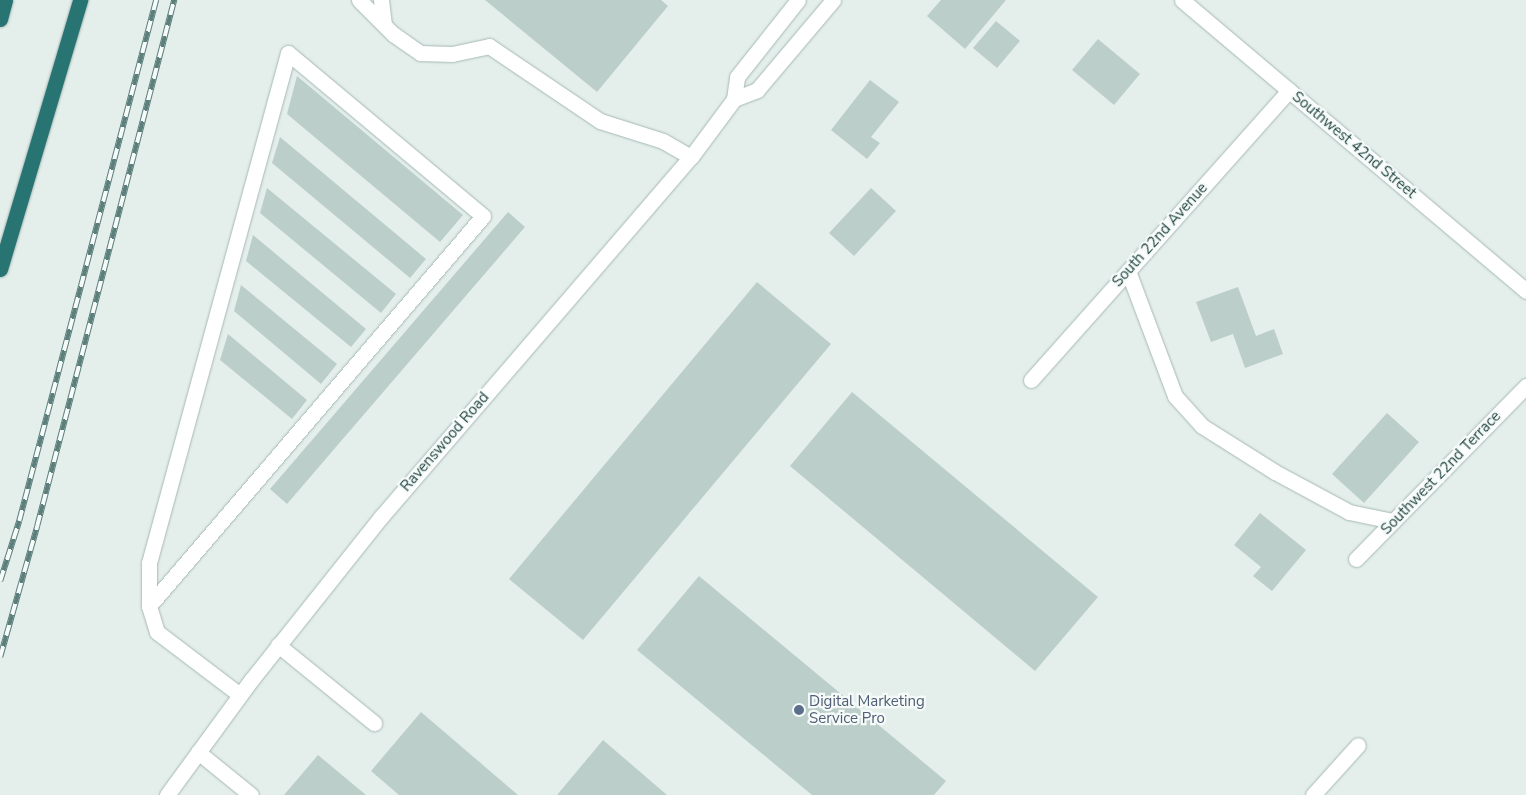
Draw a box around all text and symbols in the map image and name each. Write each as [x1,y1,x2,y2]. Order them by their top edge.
street label: Southwest 42nd Street [1288,88,1420,202]
street label: South 22nd Avenue [1109,179,1211,291]
street label: Ravenswood Road [397,389,493,495]
street label: Southwest 22nd Terrace [1377,407,1505,539]
place label: Digital Marketing Service Pro [809,692,925,727]
marker: Digital Marketing Service Pro [793,704,805,716]

